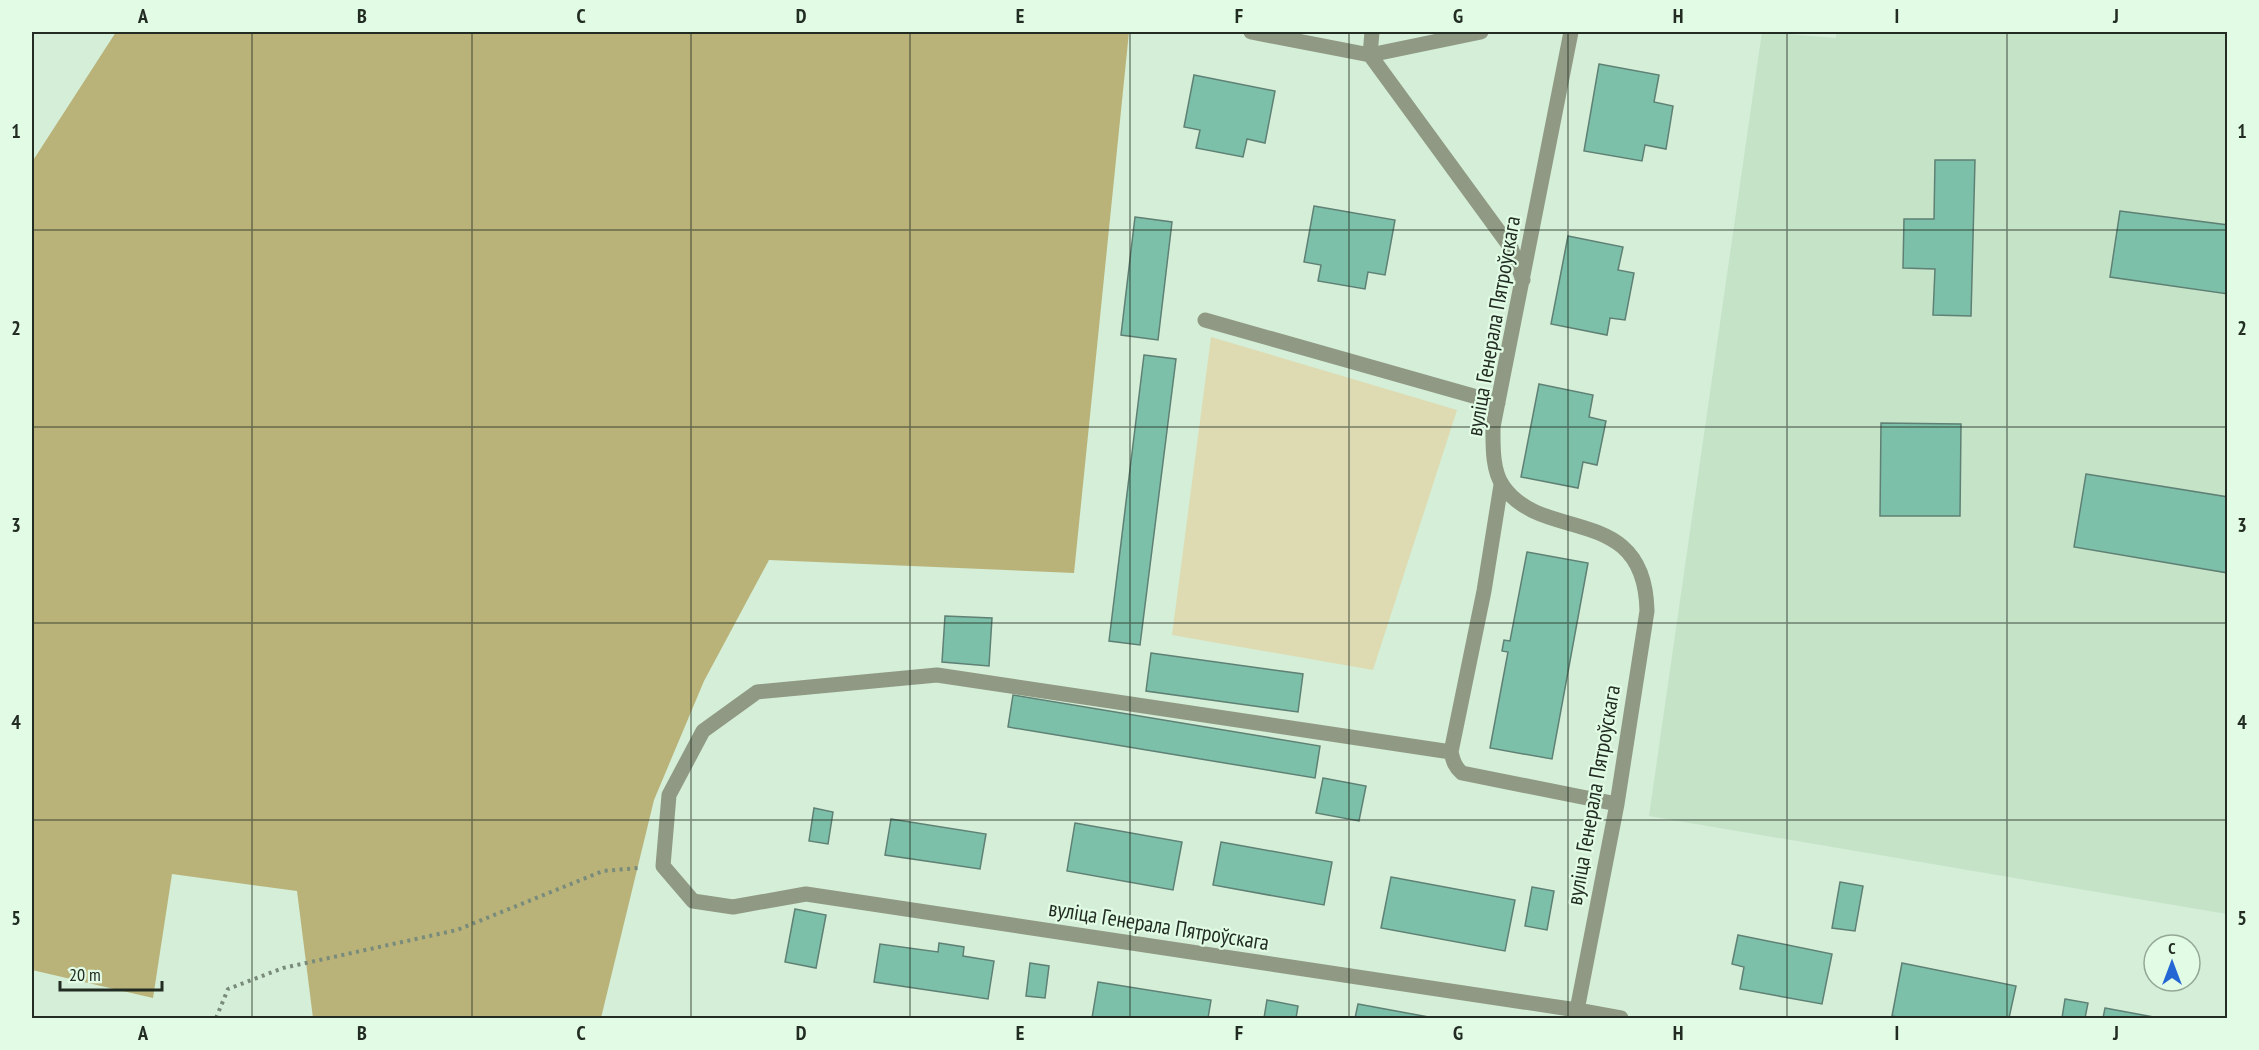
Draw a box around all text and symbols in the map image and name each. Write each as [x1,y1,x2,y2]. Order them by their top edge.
text: A [137,3,149,29]
text: B [357,3,367,29]
text: C [576,3,586,29]
text: D [796,3,807,29]
text: E [1016,3,1024,29]
text: F [1235,3,1243,29]
text: G [1453,3,1463,29]
text: H [1673,3,1683,29]
text: I [1895,3,1899,29]
text: J [2112,3,2119,29]
text: 1 [11,118,21,144]
text: 1 [2237,118,2247,144]
street label: вуліца Генерала Пятроўскага [1460,214,1526,438]
text: 2 [11,315,21,341]
text: 2 [2237,315,2247,341]
text: 3 [11,512,21,538]
text: 3 [2237,512,2247,538]
street label: вуліца Генерала Пятроўскага [1560,683,1626,907]
text: 4 [11,709,21,735]
text: 4 [2237,709,2247,735]
street label: вуліца Генерала Пятроўскага [1047,894,1271,956]
text: 5 [11,905,21,931]
text: 5 [2237,905,2247,931]
north arrow [2142,933,2202,993]
text: С [2168,938,2176,958]
scale bar [60,954,162,992]
text: 20 m [69,963,101,986]
text: A [137,1020,149,1046]
text: B [357,1020,367,1046]
text: C [576,1020,586,1046]
text: D [796,1020,807,1046]
text: E [1016,1020,1024,1046]
text: F [1235,1020,1243,1046]
text: G [1453,1020,1463,1046]
text: H [1673,1020,1683,1046]
text: I [1895,1020,1899,1046]
text: J [2112,1020,2119,1046]

